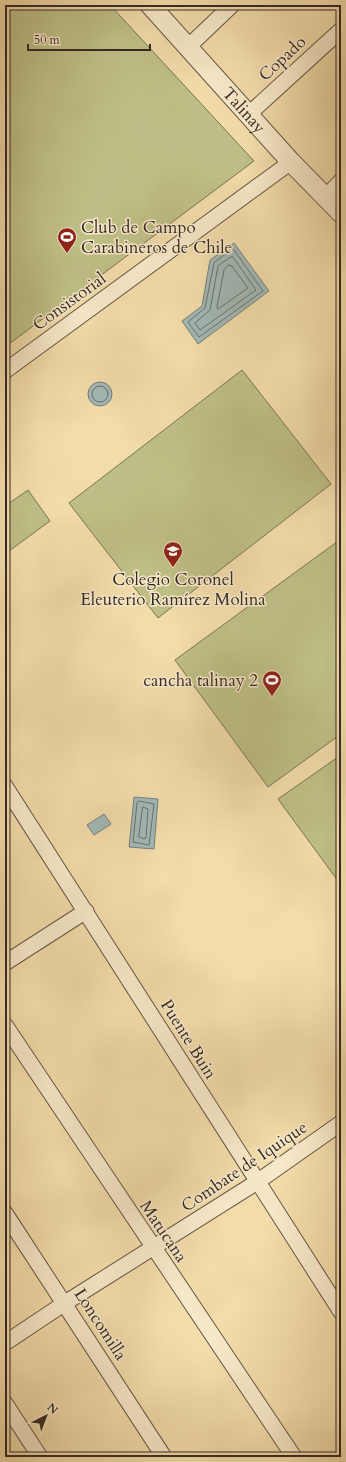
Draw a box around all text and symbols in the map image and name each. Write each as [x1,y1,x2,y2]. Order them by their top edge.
scale bar [28,26,150,52]
street label: Copado [254,31,311,86]
text: 50 m [34,32,61,48]
street label: Talinay [217,82,271,138]
place label: Club de Campo Carabineros de Chile [81,216,232,259]
sports icon: Club de Campo Carabineros de Chile [56,226,78,254]
street label: Consistorial [28,267,111,336]
school or university icon: Colegio Coronel Eleuterio Ramírez Molina [162,540,184,568]
place label: Colegio Coronel Eleuterio Ramírez Molina [80,568,266,611]
place label: cancha talinay 2 [143,669,258,692]
sports icon: cancha talinay 2 [261,669,283,697]
street label: Puente Buin [155,995,222,1084]
street label: Combate de Iquique [177,1116,312,1217]
street label: Matucana [134,1196,193,1267]
street label: Loncomilla [69,1284,133,1365]
north arrow [26,1396,66,1436]
text: N [44,1400,61,1418]

